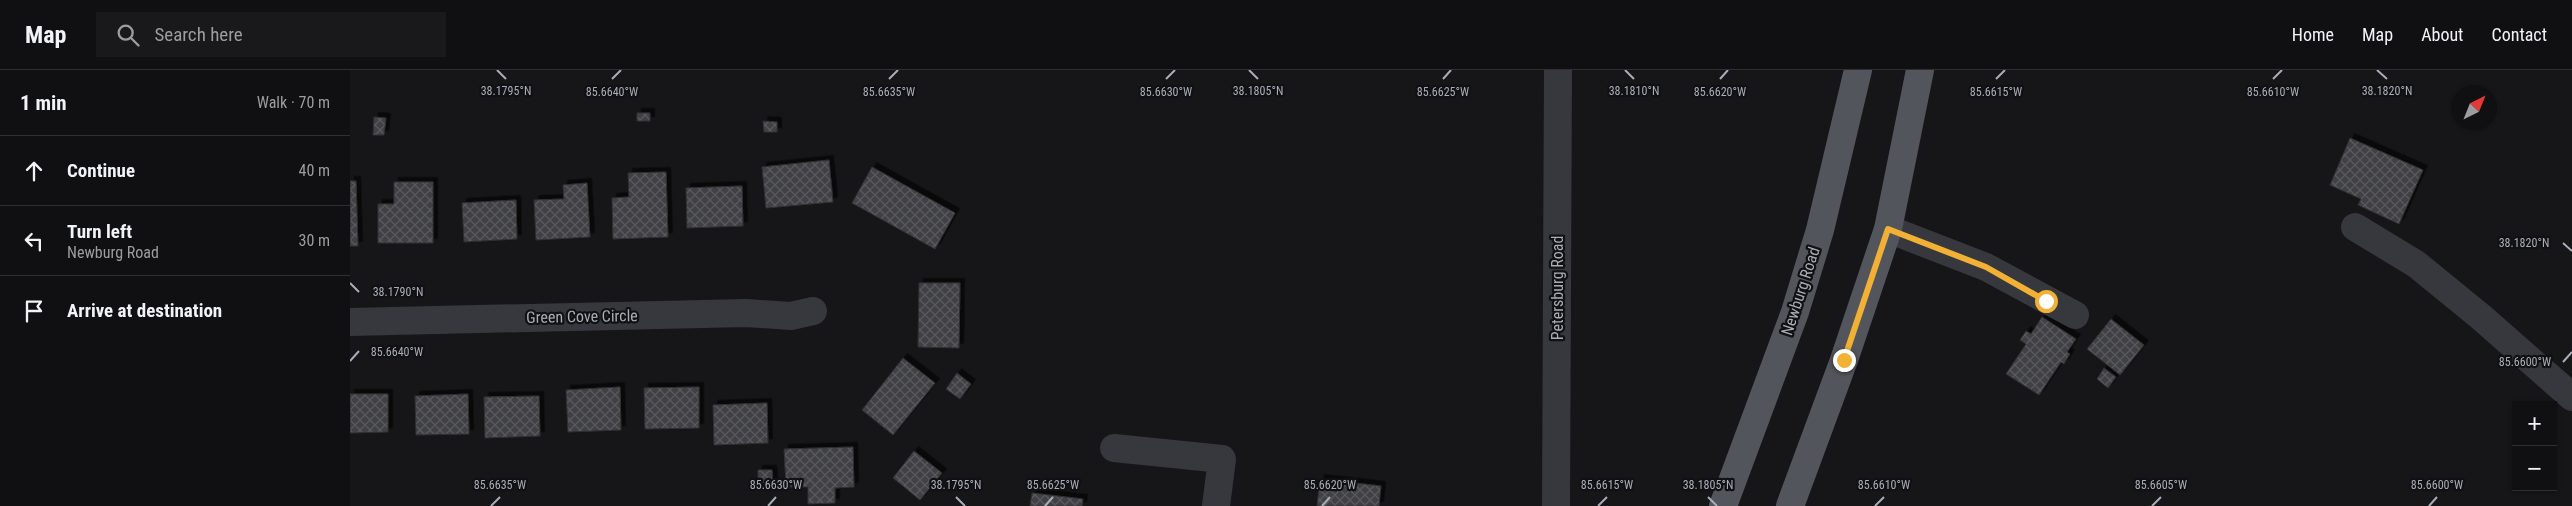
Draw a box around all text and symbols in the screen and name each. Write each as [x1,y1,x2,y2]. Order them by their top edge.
search box [96,12,446,57]
text: Map [25,21,66,49]
icon: search [114,21,142,49]
text: Search here [154,23,243,46]
text: Home [2292,24,2334,45]
text: Map [2362,24,2393,45]
text: About [2421,24,2463,45]
text: Contact [2491,24,2547,45]
text: 38.1795°N [481,84,531,98]
text: 38.1805°N [1233,84,1283,98]
text: 38.1810°N [1609,84,1659,98]
text: 38.1820°N [2362,84,2412,98]
text: 85.6640°W [586,85,638,99]
text: 85.6635°W [863,85,915,99]
text: 85.6630°W [1140,85,1192,99]
text: 85.6625°W [1417,85,1469,99]
text: 85.6620°W [1694,85,1746,99]
text: 85.6615°W [1970,85,2022,99]
text: 85.6610°W [2247,85,2299,99]
north arrow [2452,85,2497,130]
text: 1 min [20,91,67,115]
text: Walk · 70 m [257,93,330,112]
icon: ahead [20,157,48,185]
text: Continue [67,159,135,182]
text: 40 m [298,161,330,180]
text: Turn left [67,220,132,243]
icon: left [20,227,48,255]
text: 30 m [298,231,330,250]
street label: Petersburg Road [1548,236,1567,340]
text: 38.1820°N [2499,236,2549,250]
text: Newburg Road [67,243,159,262]
street label: Newburg Road [1777,245,1824,338]
text: 38.1790°N [373,285,423,299]
route start [2035,290,2058,313]
icon: arrive [20,297,48,325]
text: Arrive at destination [67,299,222,322]
street label: Green Cove Circle [526,306,638,327]
text: 85.6640°W [371,345,423,359]
route end [1833,349,1856,372]
text: 85.6600°W [2499,355,2551,369]
map controls [2512,401,2557,491]
button: + [2512,401,2557,446]
button: − [2512,446,2557,491]
text: 85.6635°W [474,478,526,492]
text: 85.6630°W [750,478,802,492]
text: 38.1795°N [931,478,981,492]
text: 85.6625°W [1027,478,1079,492]
text: 85.6620°W [1304,478,1356,492]
text: 85.6615°W [1581,478,1633,492]
text: 38.1805°N [1683,478,1733,492]
text: 85.6610°W [1858,478,1910,492]
text: 85.6605°W [2135,478,2187,492]
text: 85.6600°W [2411,478,2463,492]

